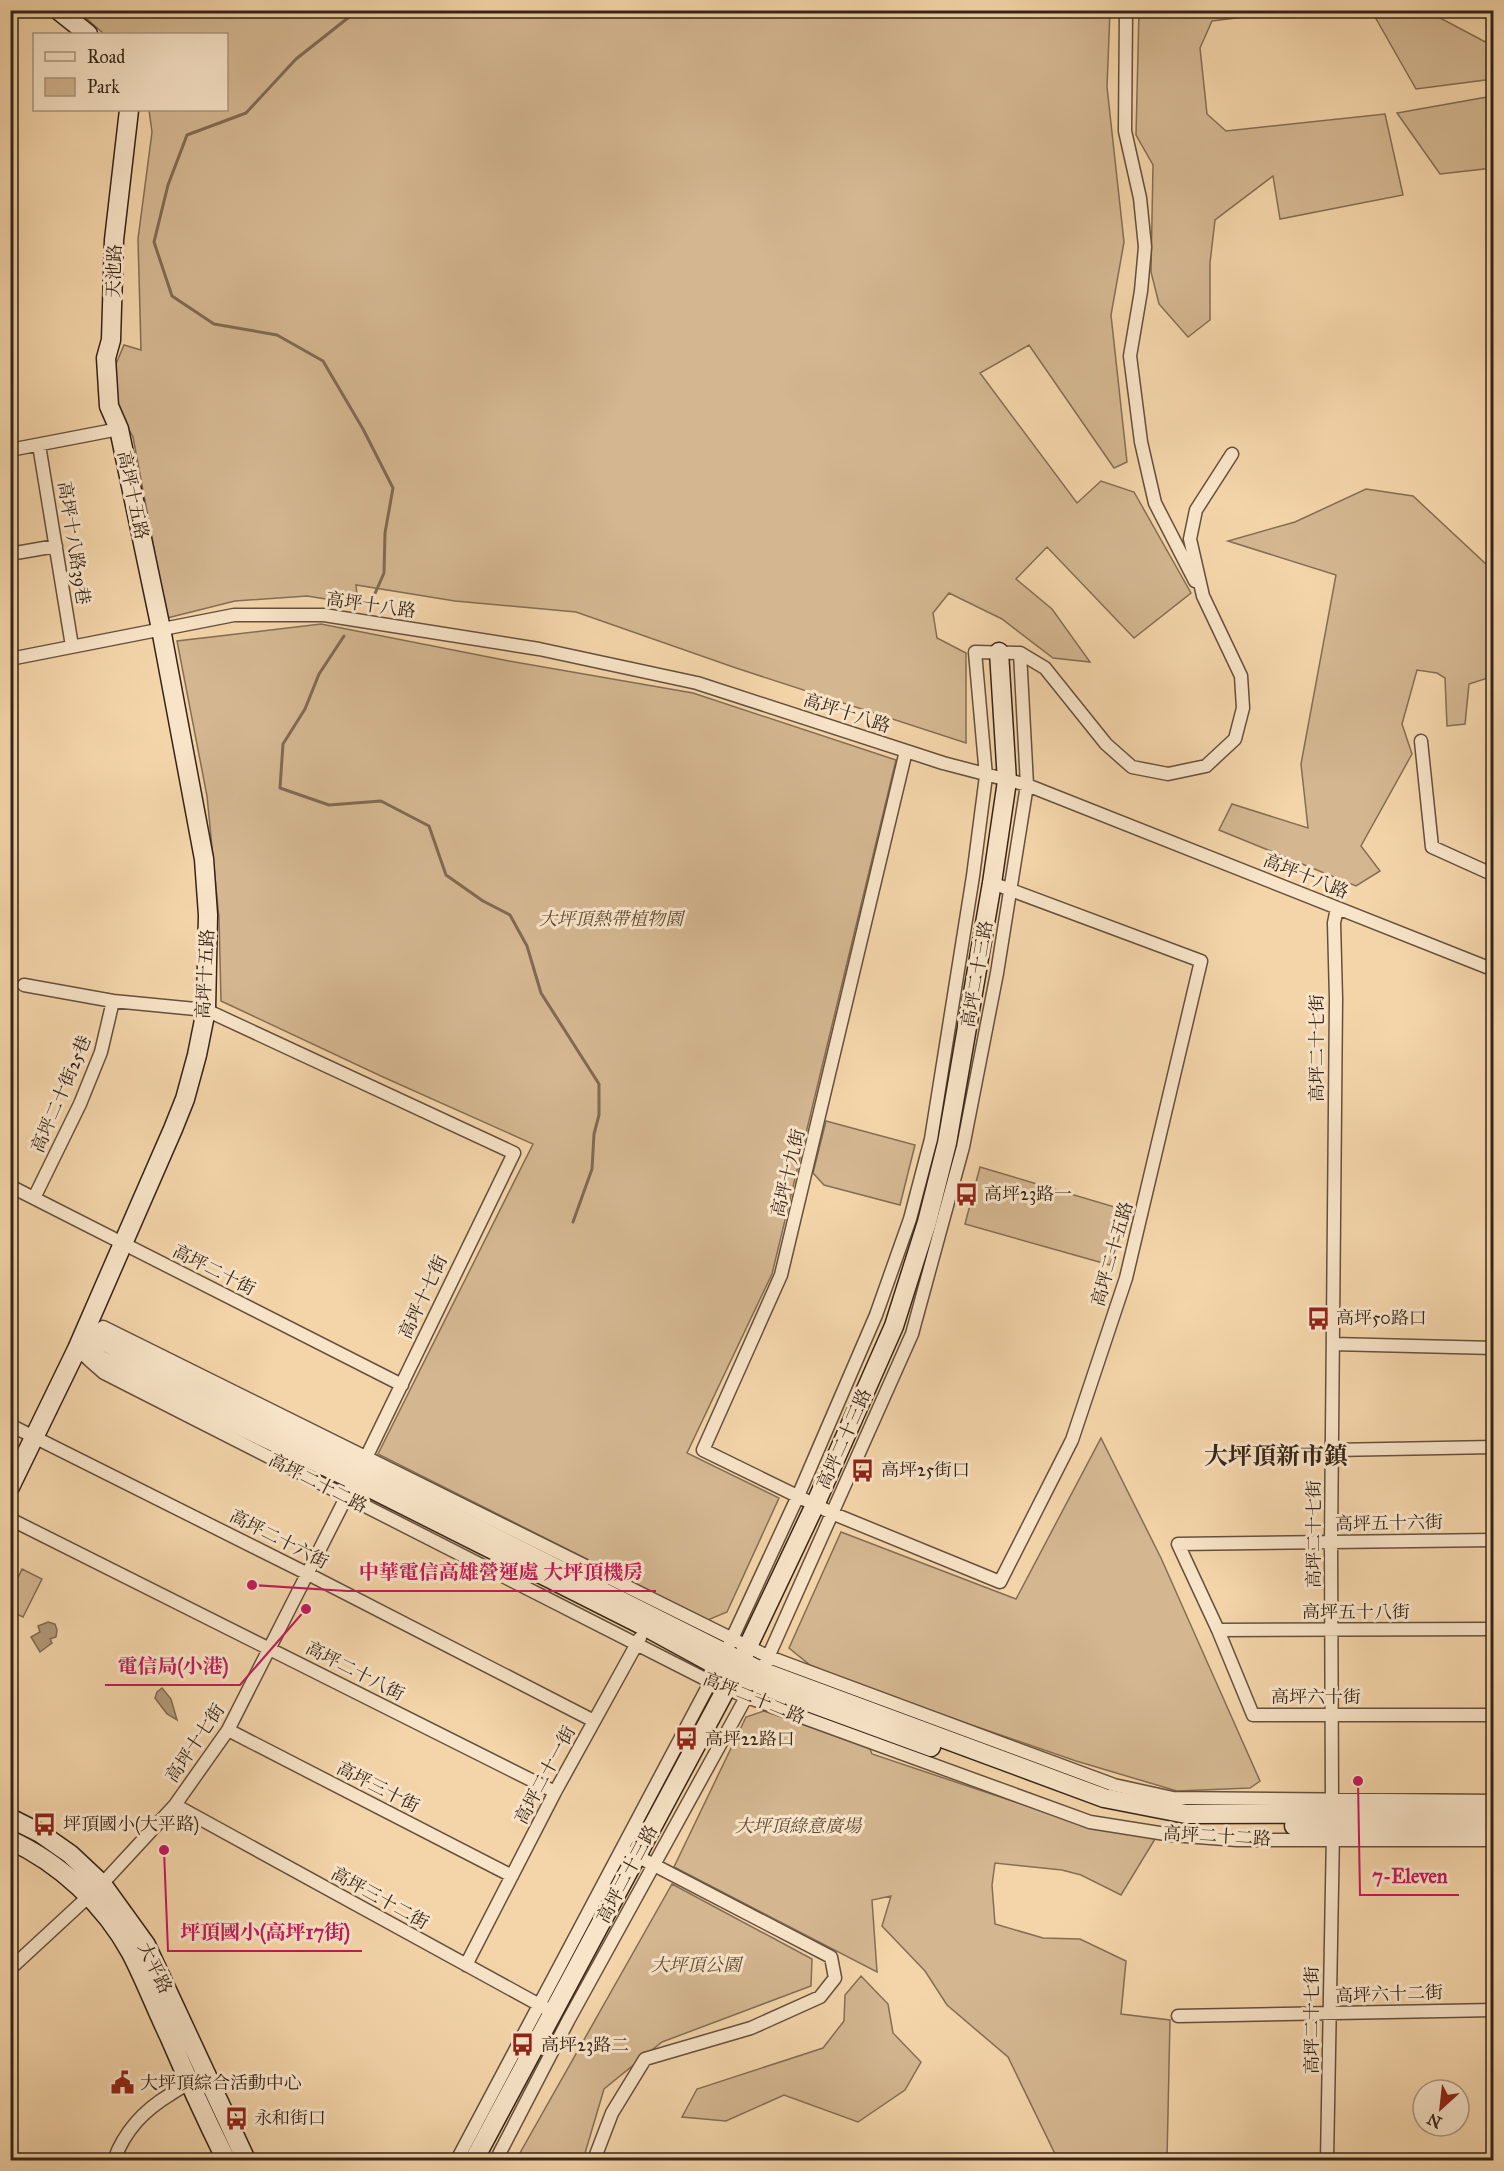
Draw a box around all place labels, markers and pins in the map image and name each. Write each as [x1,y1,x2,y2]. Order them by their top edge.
bus stop icon: 高坪23路一 [953,1181,979,1207]
place label: 高坪23路一 [984,1183,1072,1205]
bus stop icon: 高坪50路口 [1305,1305,1331,1331]
place label: 高坪50路口 [1336,1307,1427,1329]
bus stop icon: 高坪25街口 [850,1457,876,1483]
place label: 高坪25街口 [881,1459,970,1481]
callout: 中華電信高雄營運處 大坪頂機房 [347,1553,656,1591]
callout: 電信局(小港) [105,1647,240,1685]
bus stop icon: 高坪22路口 [674,1726,700,1752]
place label: 高坪22路口 [705,1728,795,1750]
bus stop icon: 坪頂國小(大平路) [32,1811,58,1837]
place label: 坪頂國小(大平路) [63,1813,199,1836]
callout: 7-Eleven [1360,1857,1459,1895]
callout: 坪頂國小(高坪17街) [168,1913,362,1951]
bus stop icon: 高坪23路二 [510,2032,536,2058]
place label: 高坪23路二 [541,2034,629,2056]
public building icon: 大坪頂綜合活動中心 [109,2070,135,2096]
place label: 大坪頂綜合活動中心 [140,2072,302,2094]
bus stop icon: 永和街口 [223,2105,249,2131]
place label: 永和街口 [254,2107,326,2129]

